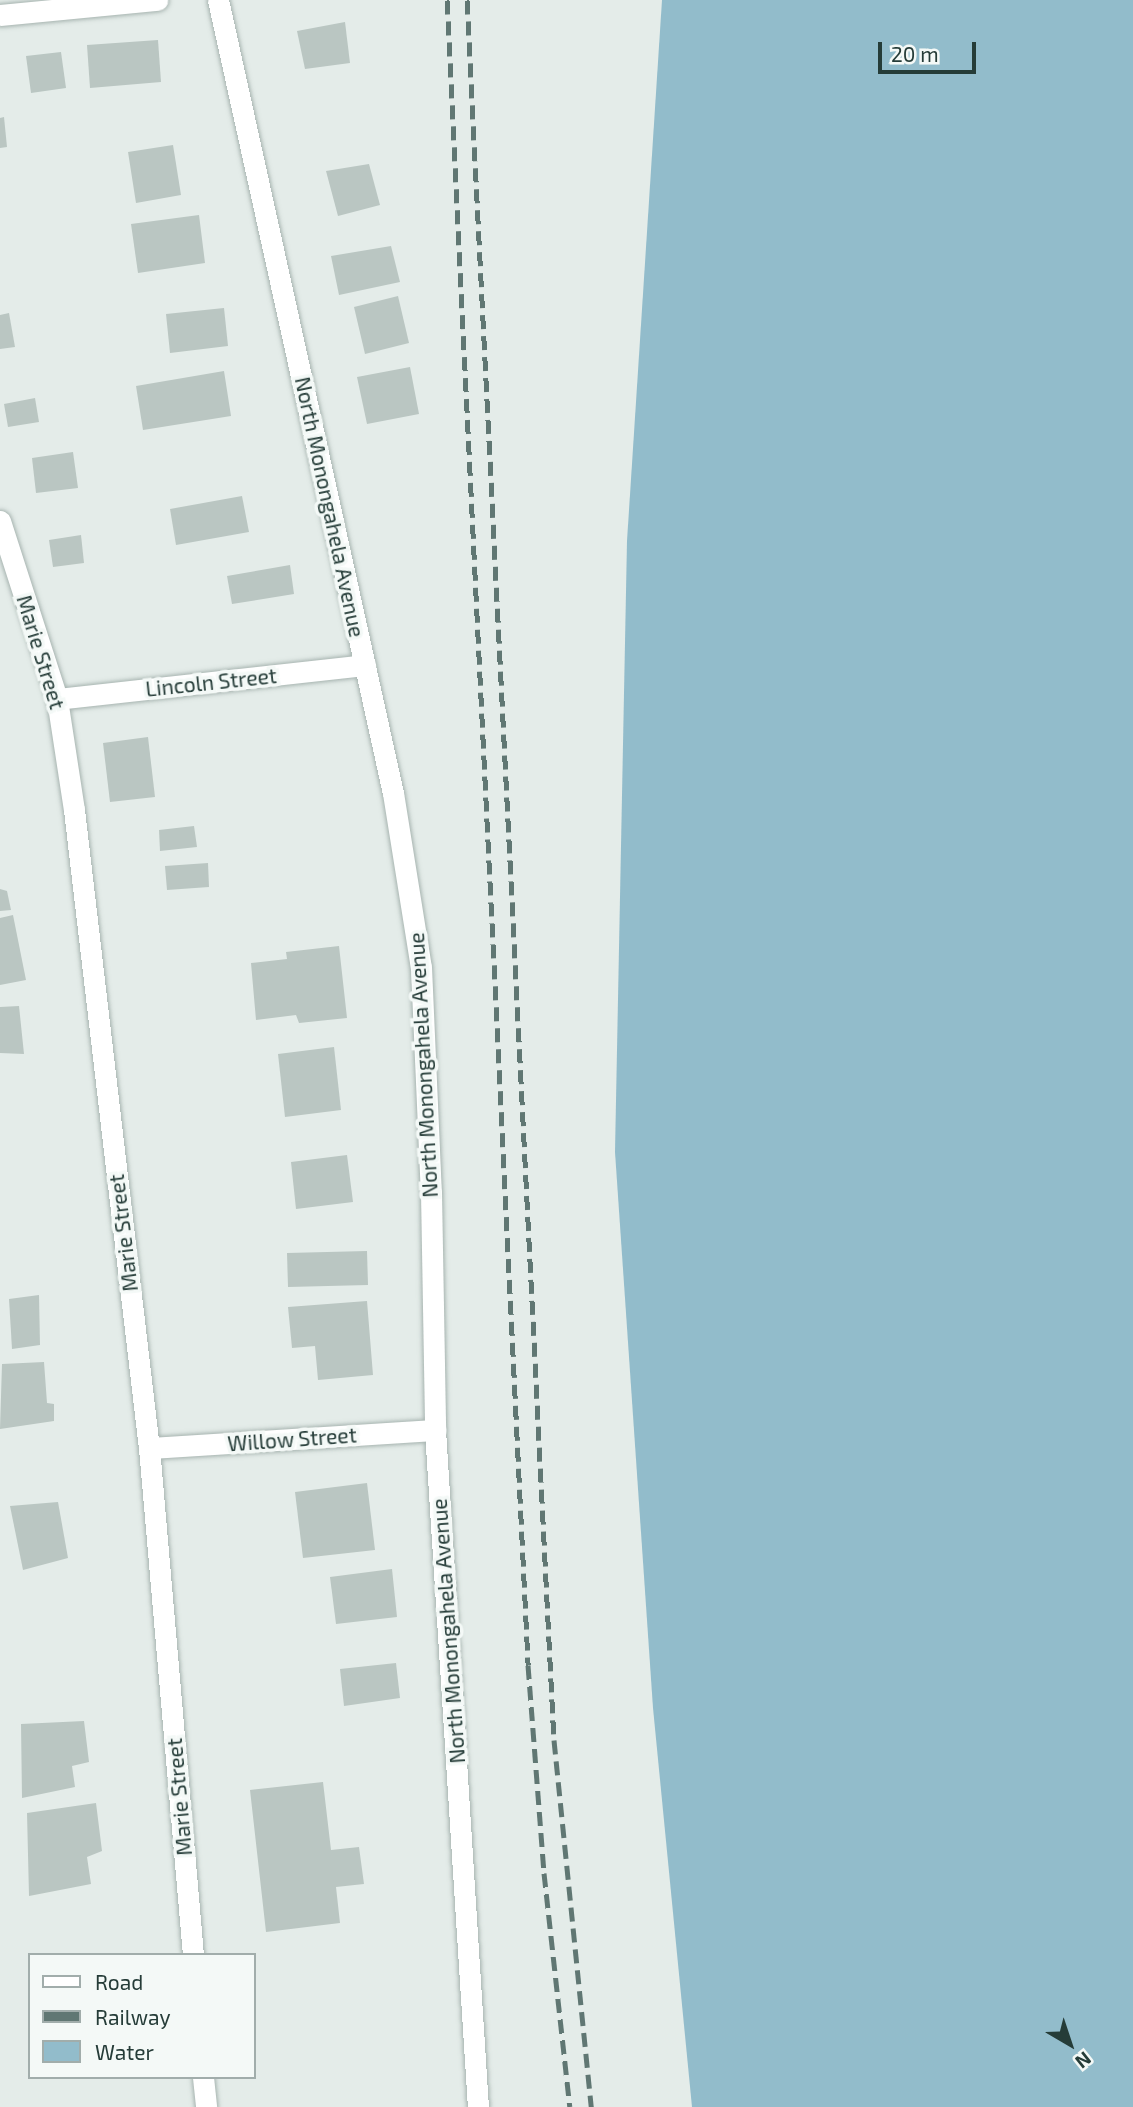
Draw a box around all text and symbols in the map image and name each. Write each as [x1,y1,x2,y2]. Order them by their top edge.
scale bar [881,28,979,72]
text: 20 m [891,41,939,66]
street label: North Monongahela Avenue [290,374,370,640]
street label: Marie Street [12,592,70,712]
street label: Lincoln Street [144,663,278,701]
street label: North Monongahela Avenue [403,931,443,1199]
street label: Marie Street [103,1173,143,1293]
street label: Willow Street [226,1422,358,1456]
street label: North Monongahela Avenue [426,1497,470,1765]
street label: Marie Street [161,1737,197,1857]
legend [28,1953,256,2079]
text: Road [95,1969,143,1994]
text: Railway [95,2004,171,2029]
north arrow [1035,2009,1105,2079]
text: Water [95,2039,154,2064]
text: N [1071,2047,1096,2074]

